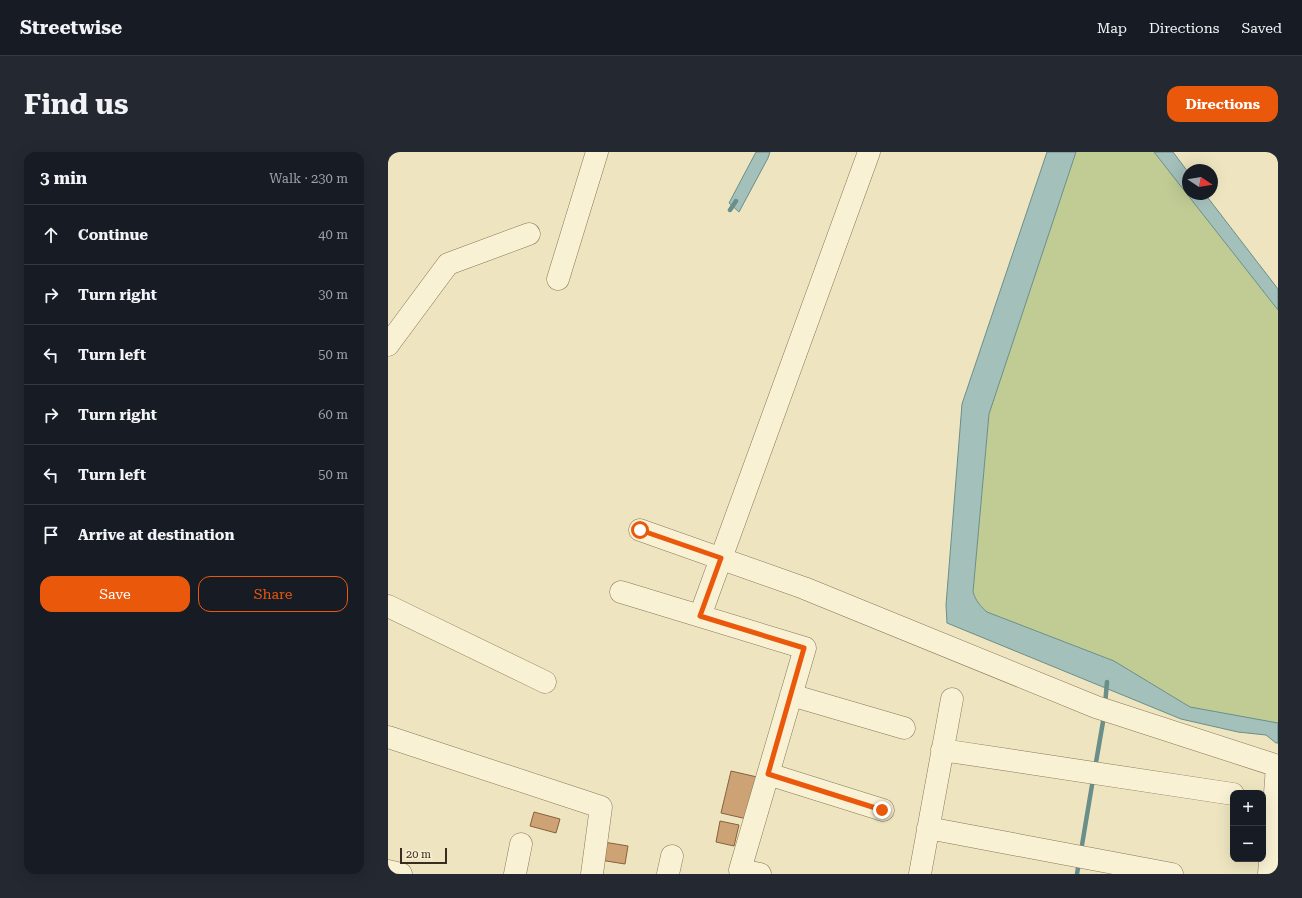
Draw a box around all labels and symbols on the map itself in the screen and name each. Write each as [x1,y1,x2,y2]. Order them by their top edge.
north arrow [1182,164,1218,200]
route start [631,521,649,539]
route end [873,801,891,819]
scale bar [400,846,447,865]

